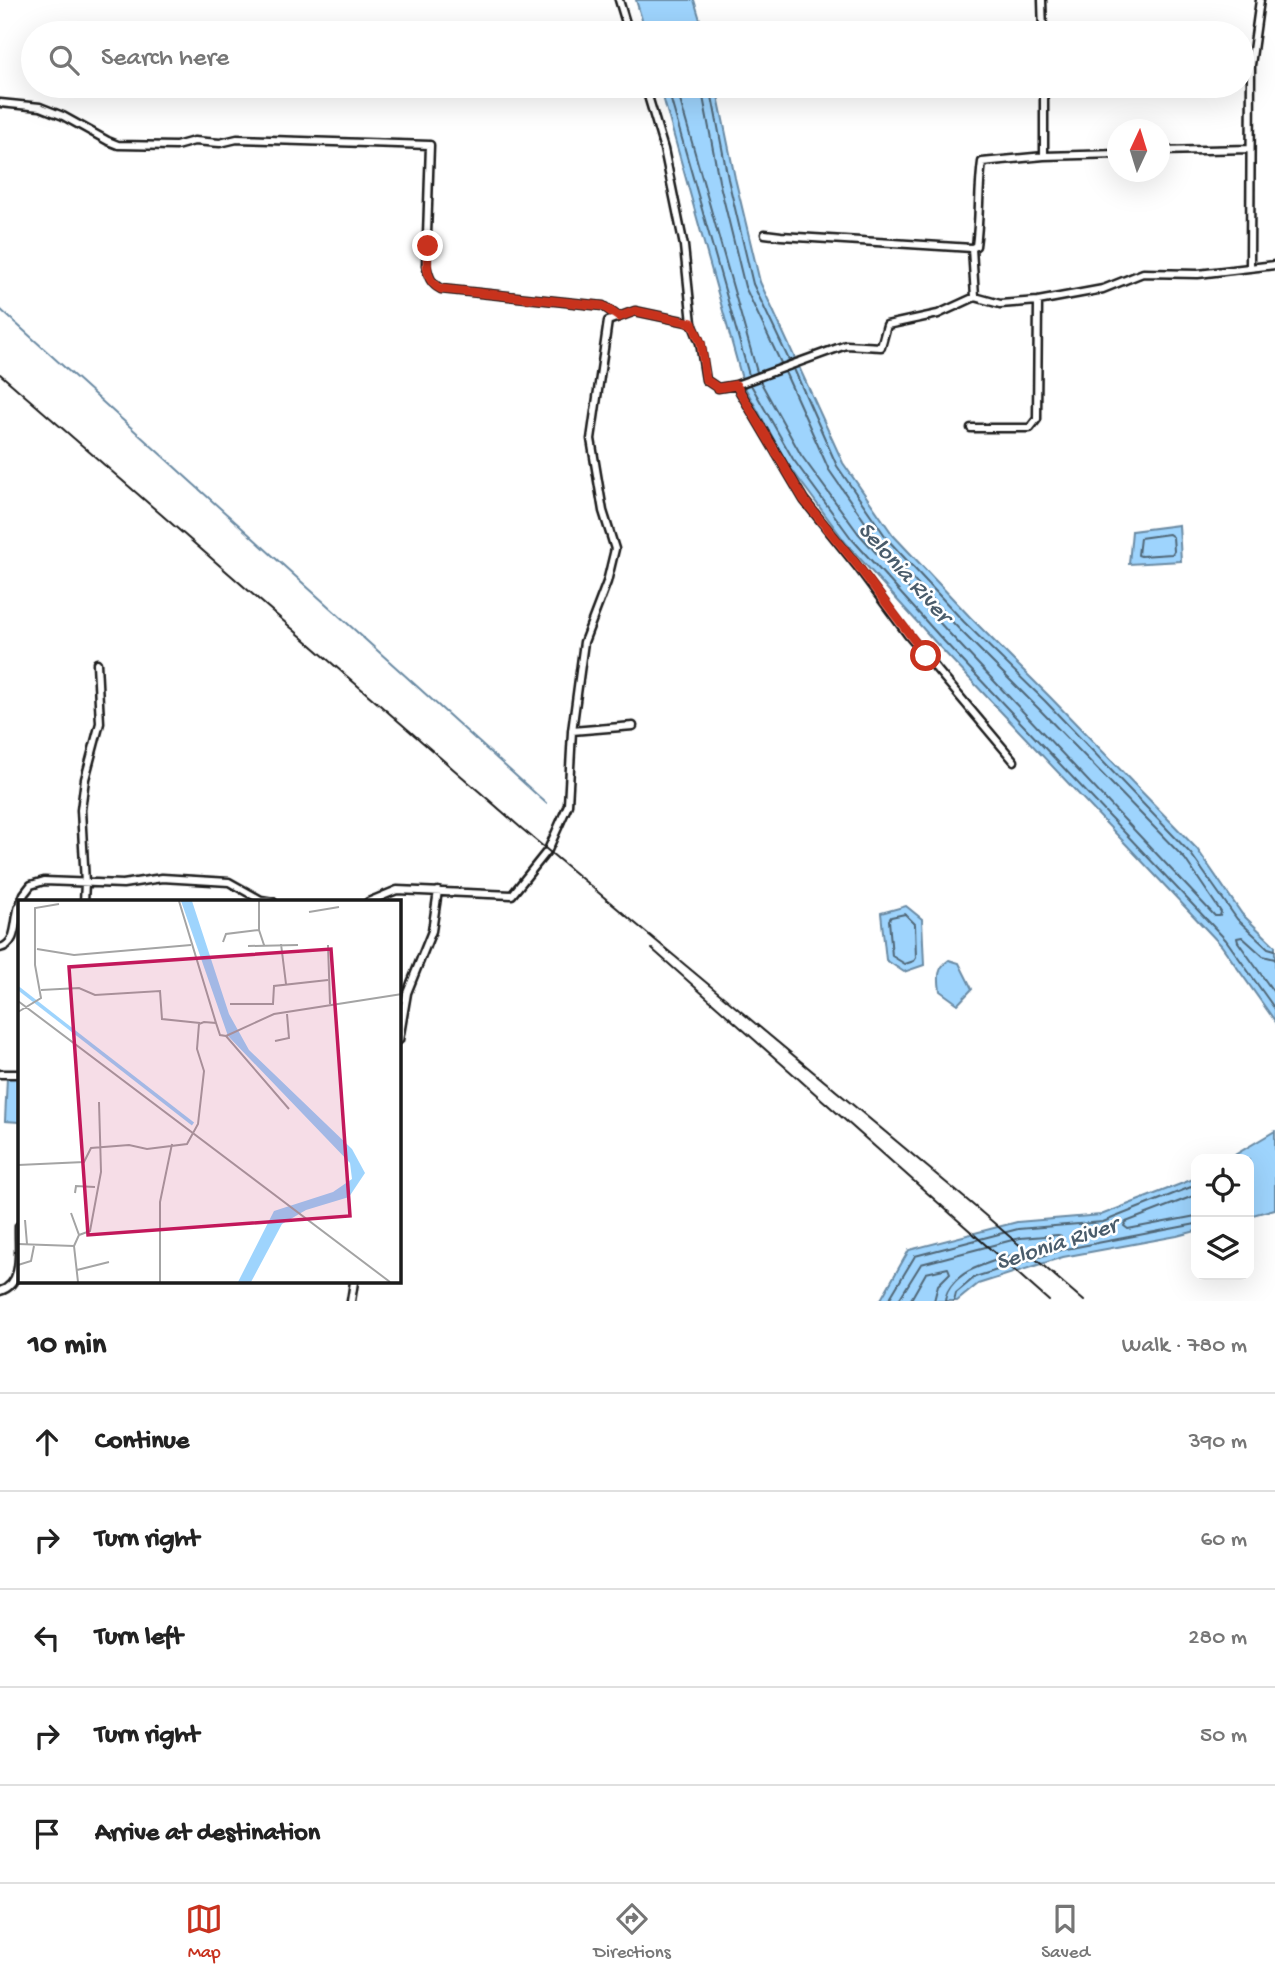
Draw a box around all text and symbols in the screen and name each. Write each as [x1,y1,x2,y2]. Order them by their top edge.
search box [21,21,1254,98]
icon: search [45,41,83,79]
text: Search here [101,44,229,75]
north arrow [1107,119,1170,182]
route end [412,230,443,261]
water label: Selonia River [850,517,959,633]
route start [910,640,941,671]
inset map [18,900,401,1283]
map controls [1191,1154,1254,1280]
button: locate [1191,1154,1254,1217]
water label: Selonia River [993,1211,1126,1279]
button: layers [1191,1217,1254,1280]
text: 10 min [28,1329,106,1364]
text: Walk · 780 m [1122,1333,1247,1360]
icon: ahead [28,1423,66,1461]
text: Continue [95,1427,189,1458]
text: 390 m [1189,1429,1247,1456]
icon: right [28,1521,66,1559]
text: Turn right [95,1525,199,1556]
text: 60 m [1201,1527,1247,1554]
icon: left [28,1619,66,1657]
text: Turn left [95,1623,183,1654]
text: 280 m [1188,1625,1247,1652]
icon: right [28,1717,66,1755]
text: Turn right [95,1721,199,1752]
text: 50 m [1200,1723,1247,1750]
icon: arrive [28,1815,66,1853]
text: Arrive at destination [95,1819,320,1850]
tab: Map [185,1900,223,1965]
tab: Directions [594,1900,671,1965]
tab: Saved [1041,1900,1090,1965]

